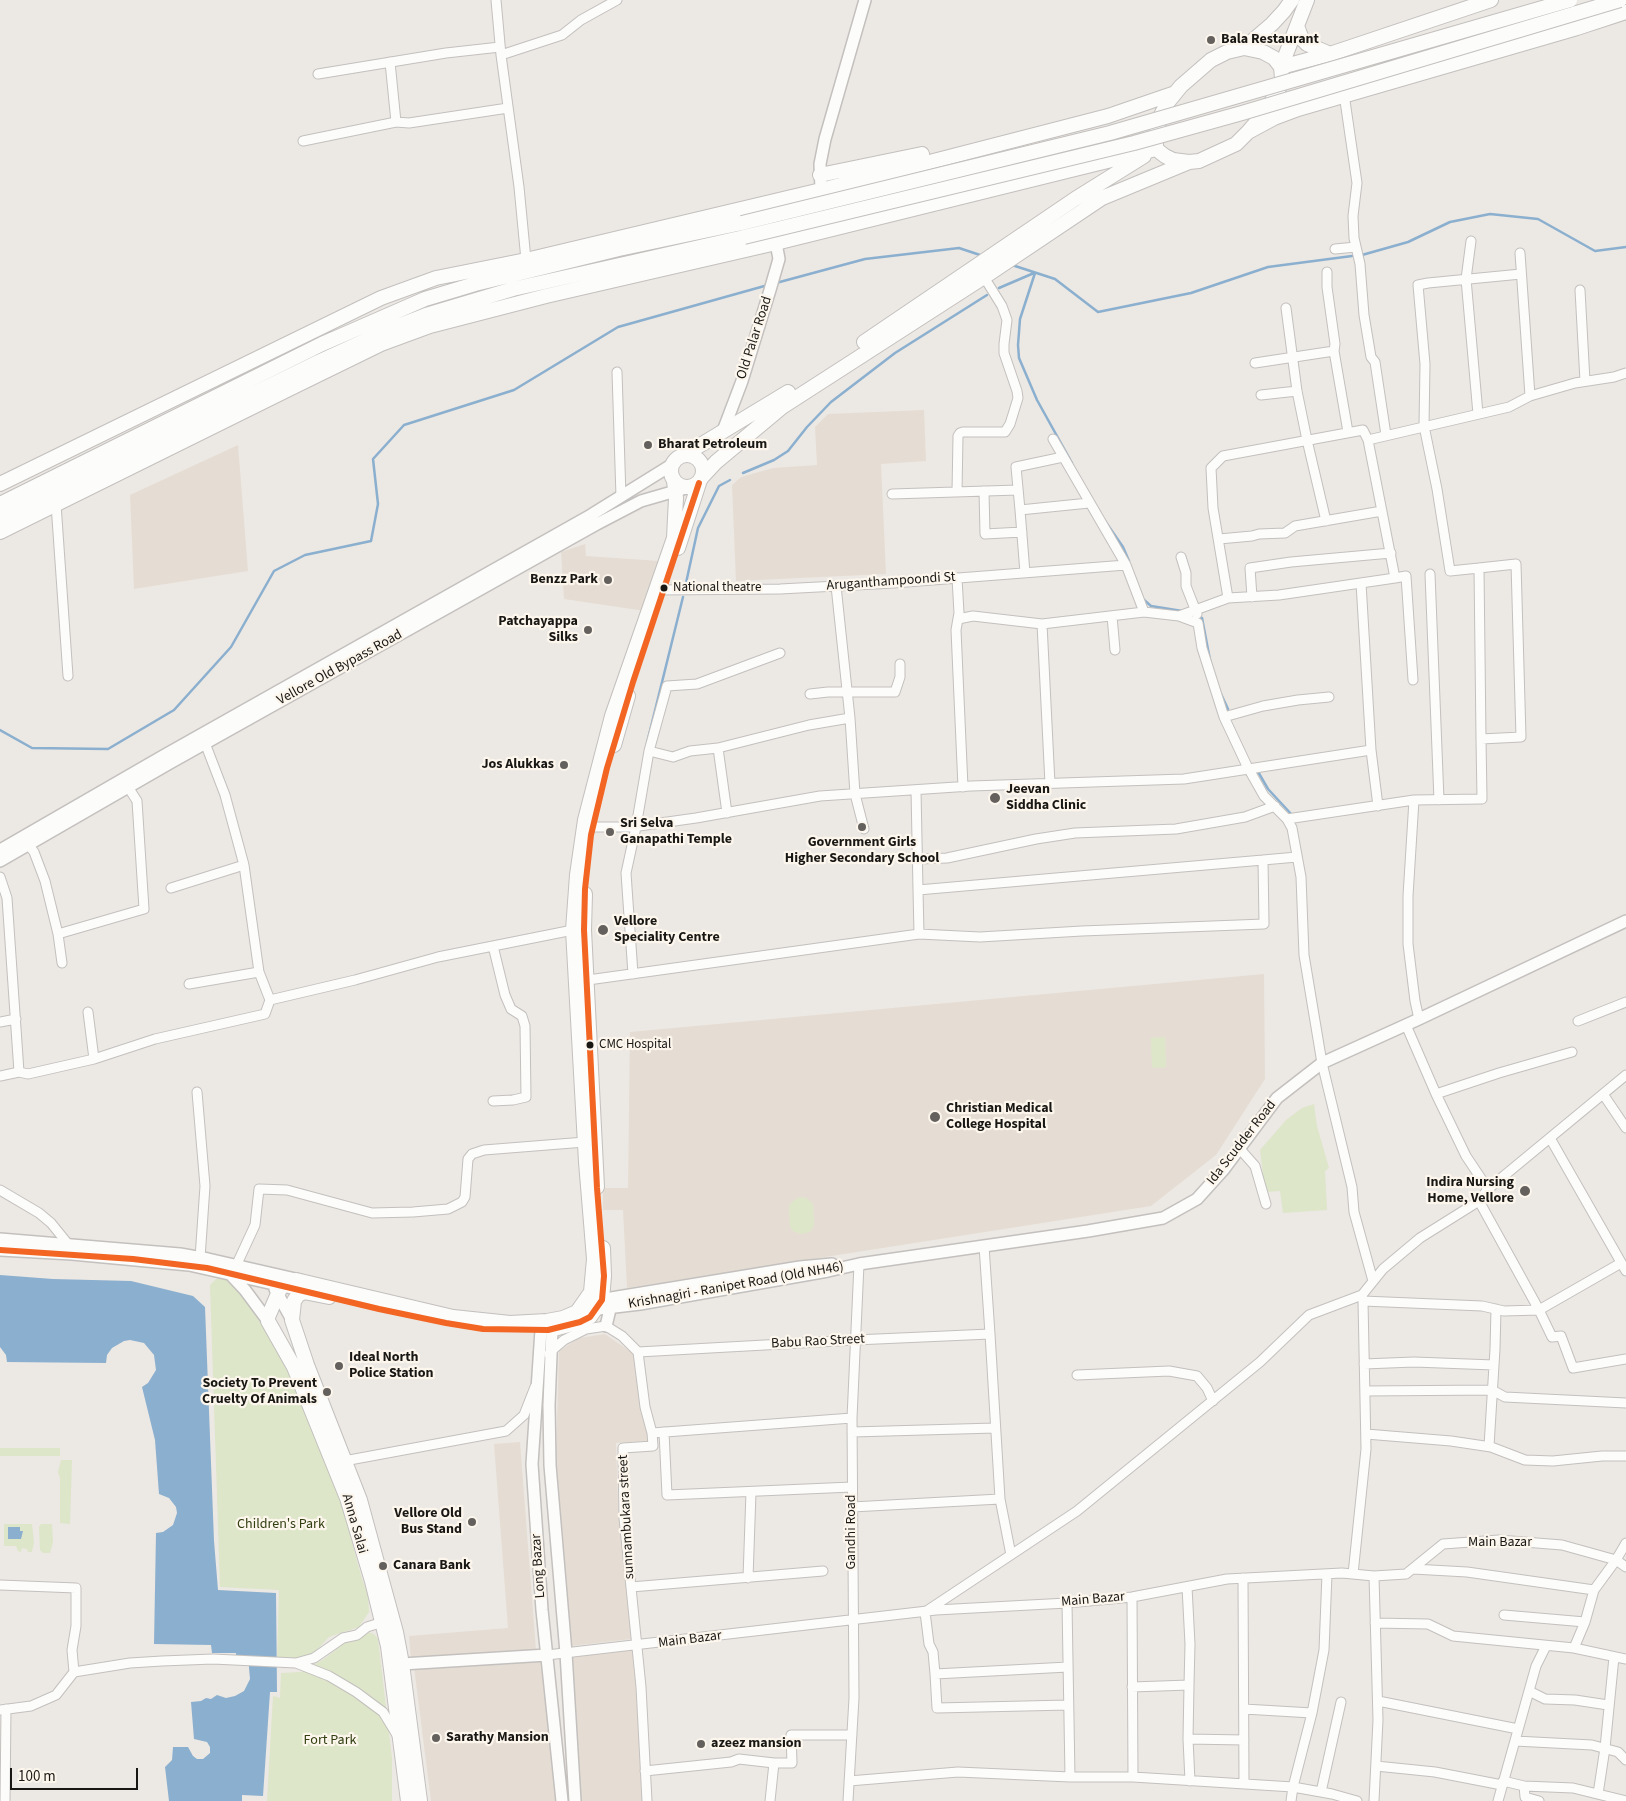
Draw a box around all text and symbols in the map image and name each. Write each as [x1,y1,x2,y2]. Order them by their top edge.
place label: Bala Restaurant [1221,32,1319,48]
marker: Bala Restaurant [1205,34,1217,46]
street label: Old Palar Road [734,294,776,382]
place label: Bharat Petroleum [658,437,767,453]
marker: Bharat Petroleum [642,439,654,451]
street label: Aruganthampoondi St [826,569,956,595]
place label: Benzz Park [530,572,598,588]
marker: Benzz Park [602,574,614,586]
place label: National theatre [673,580,761,596]
marker: National theatre [659,583,669,593]
place label: Patchayappa Silks [498,614,578,646]
marker: Patchayappa Silks [582,624,594,636]
street label: Vellore Old Bypass Road [275,627,405,709]
place label: Jos Alukkas [481,757,554,773]
marker: Jos Alukkas [558,759,570,771]
place label: Jeevan Siddha Clinic [1006,782,1086,814]
marker: Jeevan Siddha Clinic [988,791,1002,805]
place label: Sri Selva Ganapathi Temple [620,816,732,849]
marker: Government Girls Higher Secondary School [856,821,868,833]
marker: Sri Selva Ganapathi Temple [604,826,616,838]
place label: Government Girls Higher Secondary School [785,835,939,868]
place label: Vellore Speciality Centre [614,914,720,946]
marker: Vellore Speciality Centre [596,923,610,937]
place label: CMC Hospital [599,1037,671,1053]
marker: CMC Hospital [585,1040,595,1050]
street label: Ida Scudder Road [1204,1097,1280,1189]
place label: Christian Medical College Hospital [946,1101,1053,1134]
marker: Christian Medical College Hospital [928,1110,942,1124]
place label: Indira Nursing Home, Vellore [1426,1175,1514,1208]
marker: Indira Nursing Home, Vellore [1518,1184,1532,1198]
street label: Krishnagiri - Ranipet Road (Old NH46) [627,1259,845,1313]
street label: Babu Rao Street [771,1331,865,1353]
place label: Ideal North Police Station [349,1350,433,1382]
marker: Ideal North Police Station [333,1360,345,1372]
place label: Society To Prevent Cruelty Of Animals [202,1376,317,1408]
marker: Society To Prevent Cruelty Of Animals [321,1386,333,1398]
street label: sunnambukara street [615,1454,639,1580]
street label: Anna Salai [337,1492,371,1556]
street label: Gandhi Road [844,1494,860,1570]
place label: Vellore Old Bus Stand [394,1506,462,1538]
marker: Vellore Old Bus Stand [466,1516,478,1528]
park label: Children's Park [237,1517,325,1533]
street label: Long Bazar [528,1533,550,1599]
street label: Main Bazar [1468,1535,1532,1551]
place label: Canara Bank [393,1558,471,1574]
marker: Canara Bank [377,1560,389,1572]
street label: Main Bazar [1060,1589,1126,1611]
street label: Main Bazar [657,1628,723,1652]
place label: Sarathy Mansion [446,1730,549,1746]
marker: Sarathy Mansion [430,1732,442,1744]
park label: Fort Park [304,1733,356,1749]
place label: azeez mansion [711,1736,802,1752]
marker: azeez mansion [695,1738,707,1750]
scale bar [12,1758,140,1790]
text: 100 m [18,1766,56,1787]

